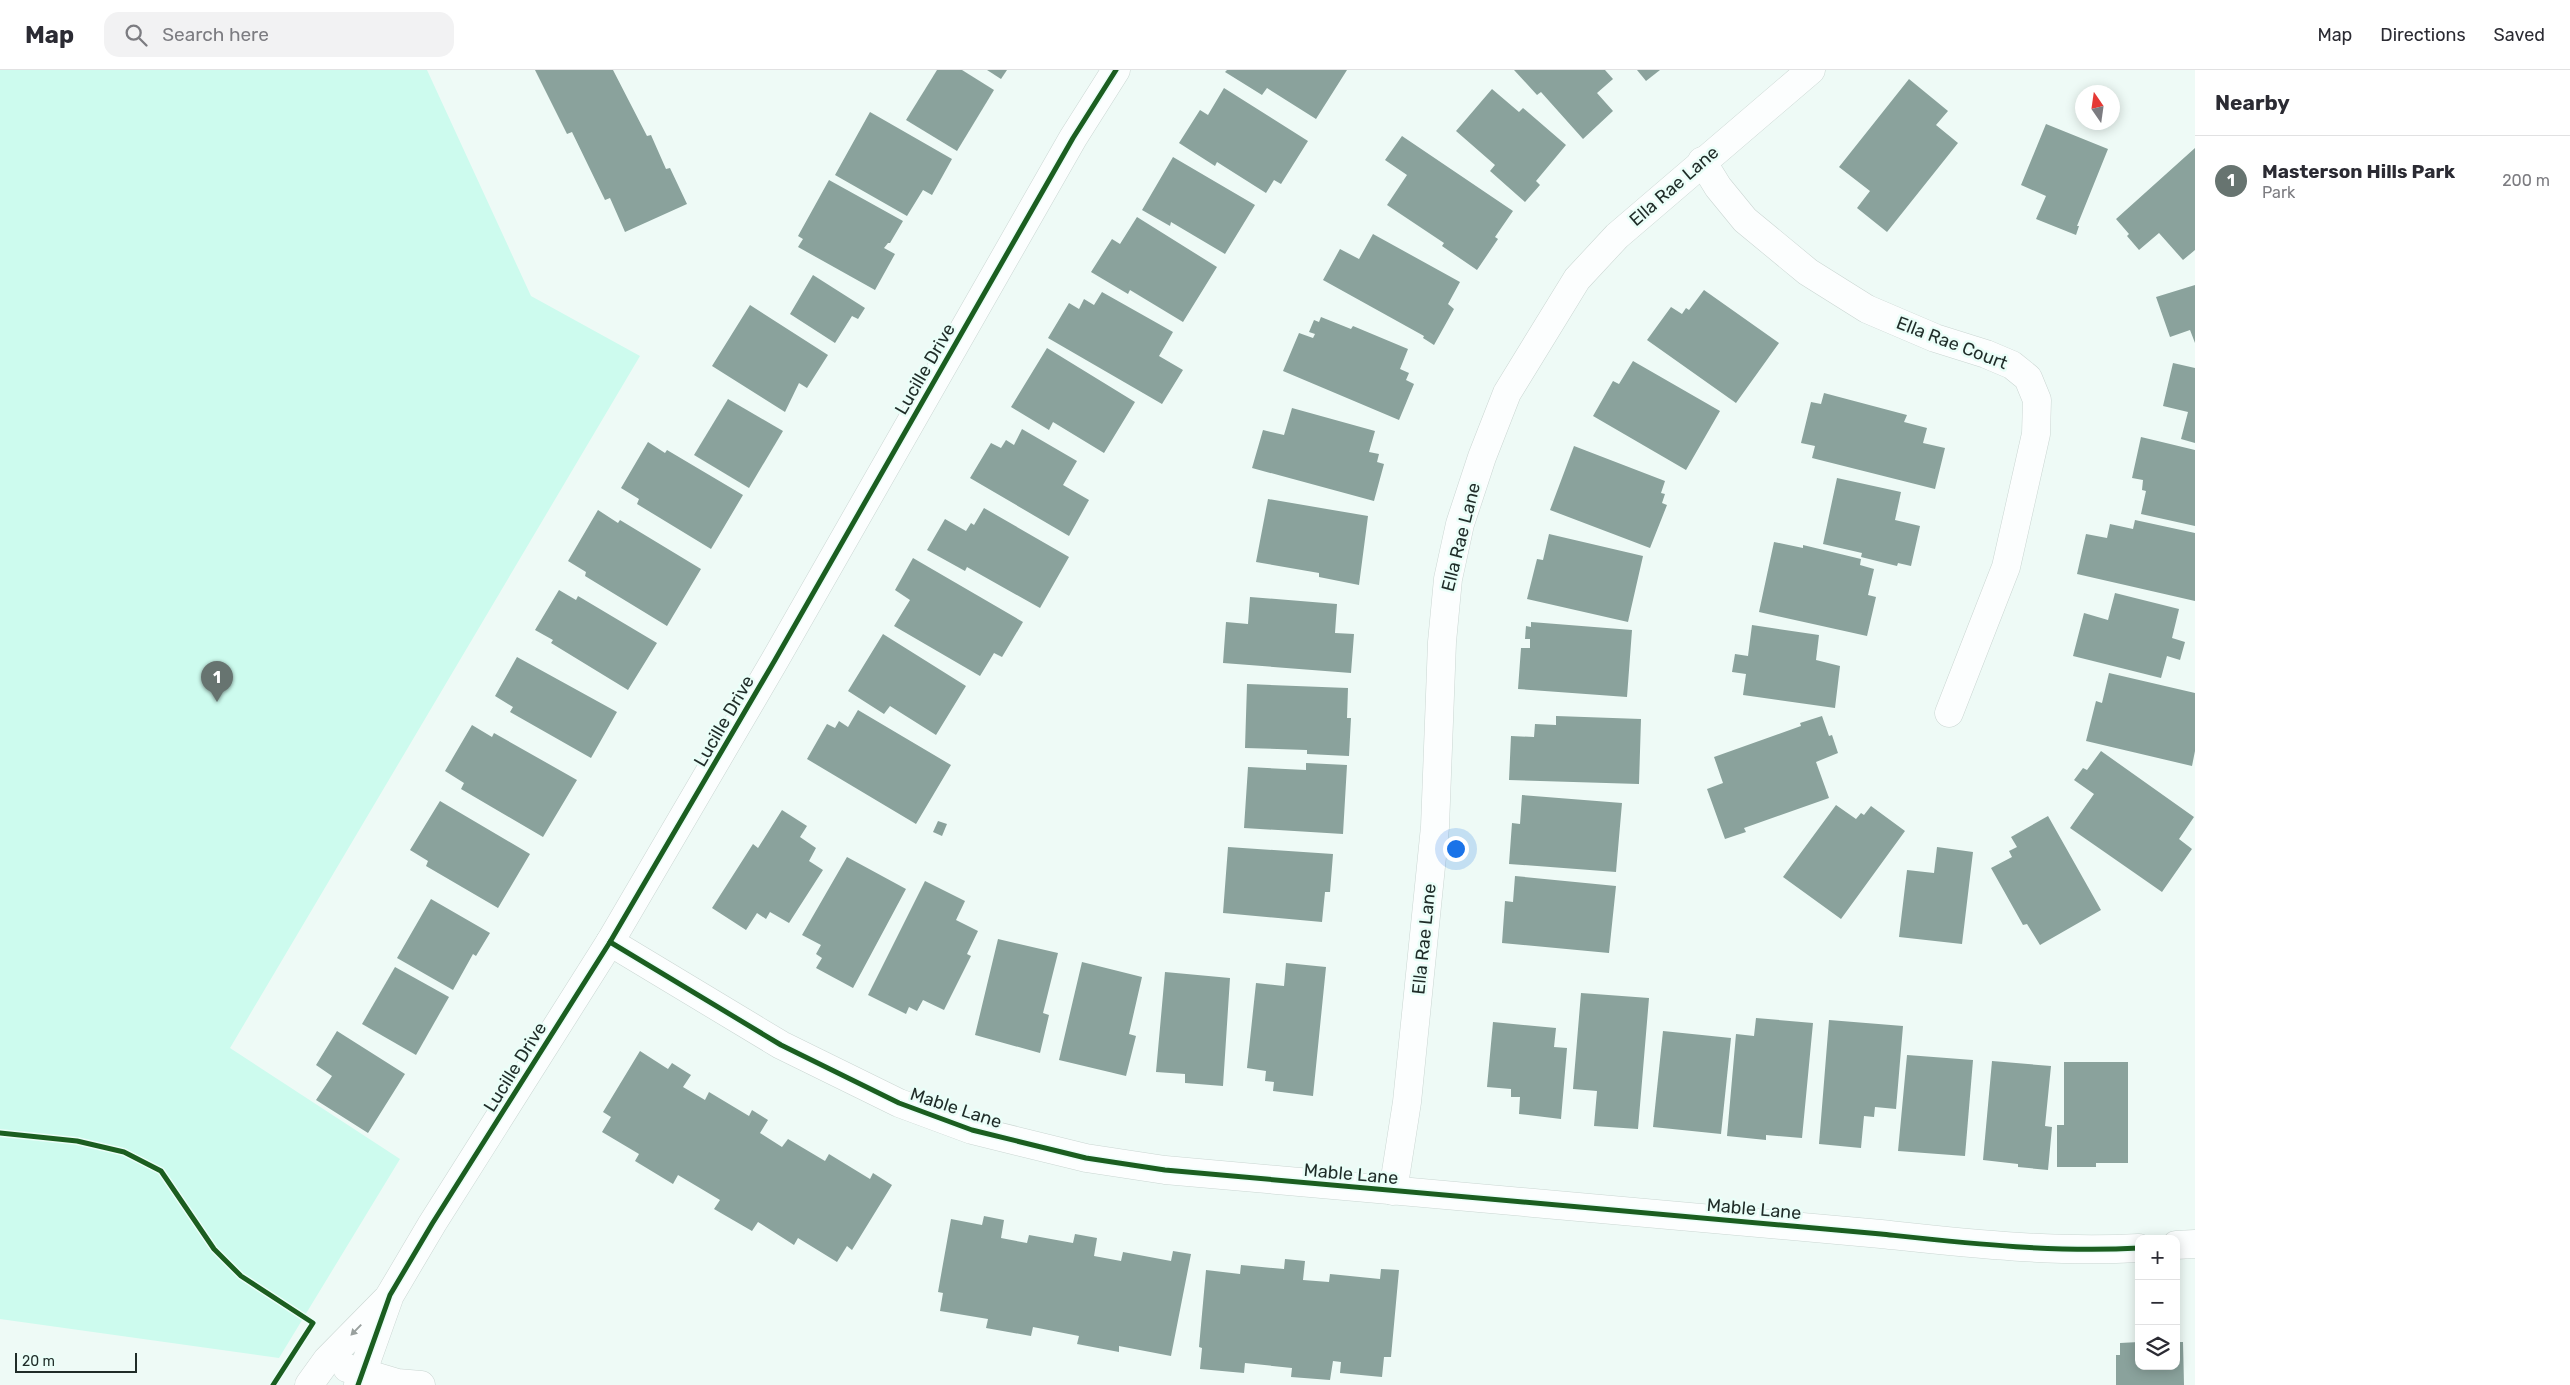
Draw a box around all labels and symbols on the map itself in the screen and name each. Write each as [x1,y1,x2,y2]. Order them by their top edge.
north arrow [2075,85,2120,130]
street label: Ella Rae Lane [1625,141,1723,231]
street label: Ella Rae Court [1893,312,2011,374]
street label: Lucille Drive [890,320,960,418]
street label: Ella Rae Lane [1437,480,1485,594]
pin: 1 [201,661,233,702]
street label: Lucille Drive [689,672,759,770]
your location [1443,836,1469,862]
street label: Ella Rae Lane [1407,883,1441,995]
street label: Lucille Drive [479,1018,551,1116]
street label: Mable Lane [907,1083,1005,1133]
street label: Mable Lane [1303,1159,1399,1189]
street label: Mable Lane [1706,1194,1802,1224]
one-way arrow [350,1324,362,1336]
scale bar [15,1350,138,1373]

